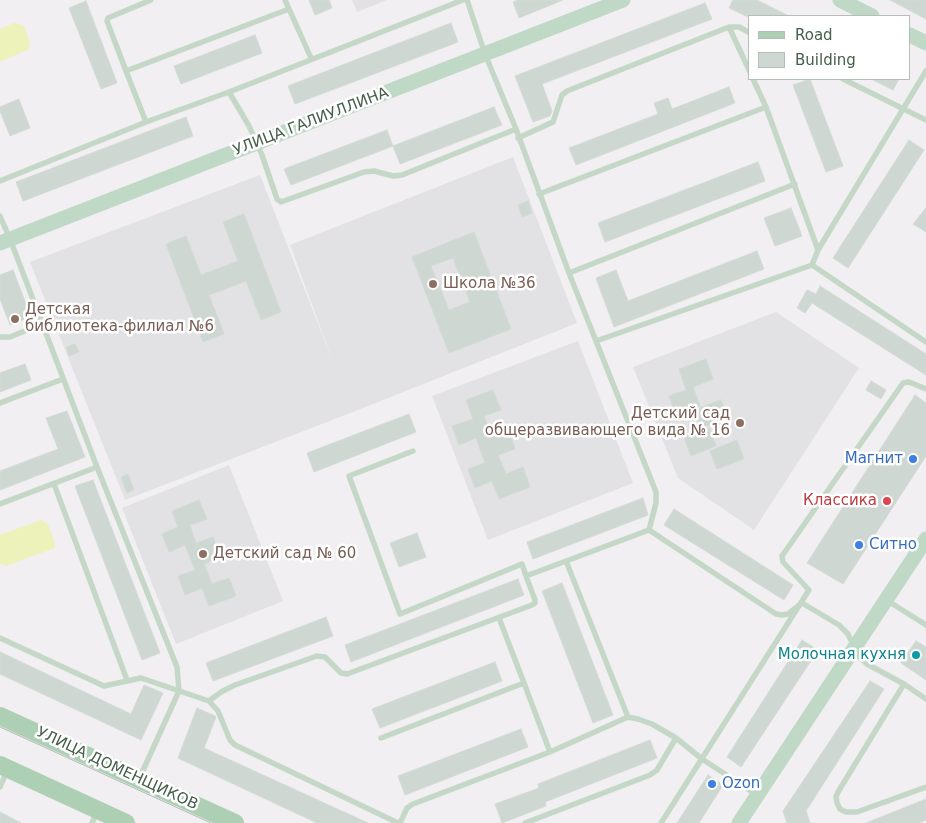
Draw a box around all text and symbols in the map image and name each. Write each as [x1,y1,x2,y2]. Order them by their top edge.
legend [748,15,911,80]
text: Road [795,26,833,44]
text: Building [795,51,856,69]
street label: УЛИЦА ГАЛИУЛЛИНА [231,84,391,160]
place label: Школа №36 [443,275,536,293]
marker: Школа №36 [427,278,439,290]
place label: Детская библиотека-филиал №6 [25,301,214,336]
marker: Детская библиотека-филиал №6 [9,313,21,325]
place label: Детский сад общеразвивающего вида № 16 [485,405,730,440]
marker: Детский сад общеразвивающего вида № 16 [734,417,746,429]
place label: Магнит [845,450,903,468]
marker: Магнит [907,453,919,465]
place label: Классика [803,492,877,510]
marker: Классика [881,495,893,507]
place label: Ситно [869,536,917,554]
marker: Ситно [853,539,865,551]
place label: Детский сад № 60 [213,545,356,563]
marker: Детский сад № 60 [197,548,209,560]
place label: Молочная кухня [778,646,906,664]
marker: Молочная кухня [910,649,922,661]
street label: УЛИЦА ДОМЕНЩИКОВ [33,724,201,814]
place label: Ozon [722,775,760,793]
marker: Ozon [706,778,718,790]

